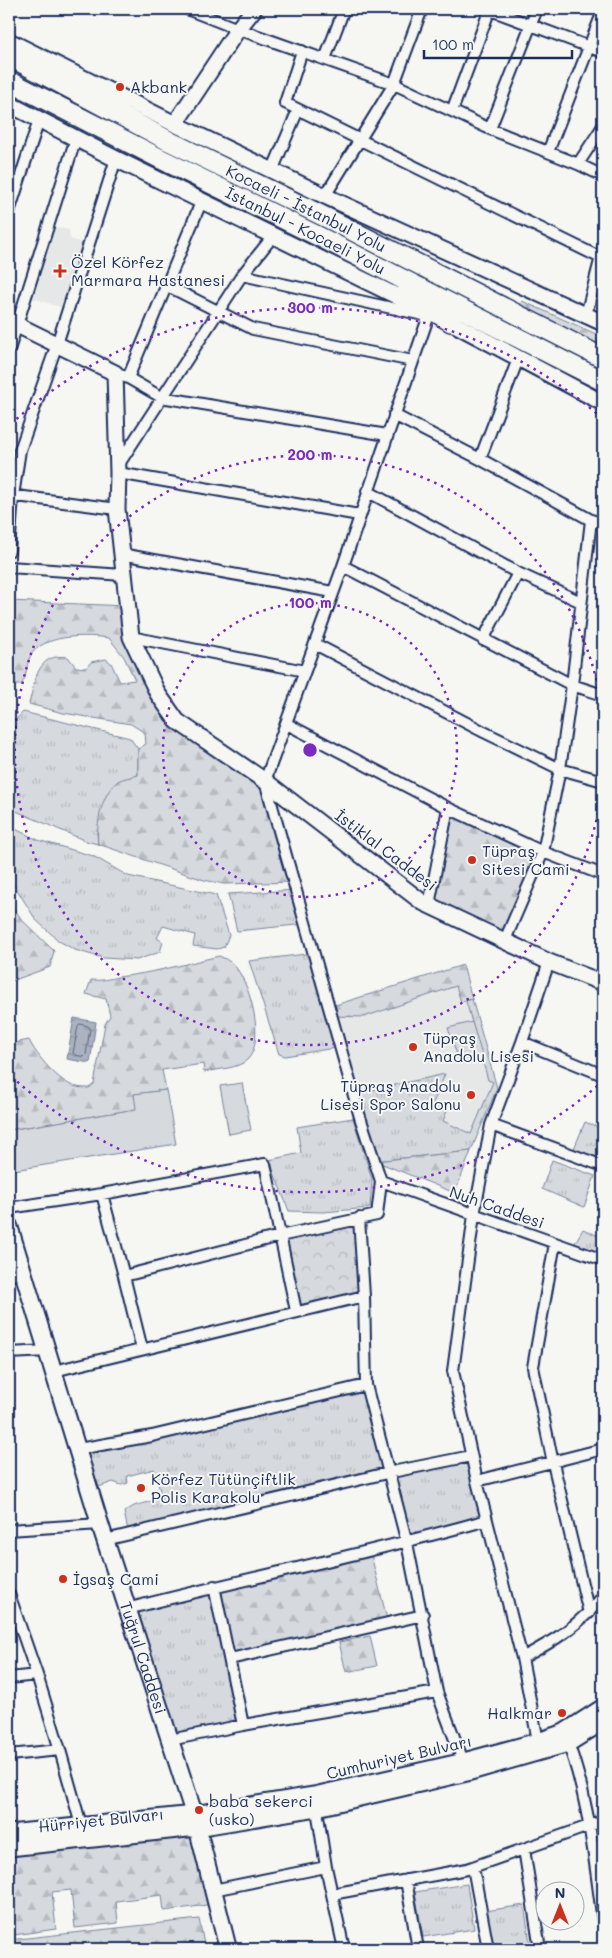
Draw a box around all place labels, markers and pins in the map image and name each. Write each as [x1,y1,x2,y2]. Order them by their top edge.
place label: Akbank [130,76,187,97]
marker: Akbank [114,81,126,93]
place label: Özel Körfez Marmara Hastanesi [71,251,225,290]
marker: Özel Körfez Marmara Hastanesi [53,264,67,278]
centre of rings [301,741,319,759]
place label: Tüpraş Sitesi Cami [482,840,570,879]
marker: Tüpraş Sitesi Cami [466,854,478,866]
place label: Tüpraş Anadolu Lisesi [423,1027,534,1066]
marker: Tüpraş Anadolu Lisesi [407,1041,419,1053]
place label: Tüpraş Anadolu Lisesi Spor Salonu [321,1075,461,1114]
marker: Tüpraş Anadolu Lisesi Spor Salonu [465,1089,477,1101]
place label: Körfez Tütünçiftlik Polis Karakolu [151,1468,296,1507]
marker: Körfez Tütünçiftlik Polis Karakolu [135,1482,147,1494]
place label: İgsaş Cami [73,1568,159,1589]
marker: İgsaş Cami [57,1573,69,1585]
place label: Halkmar [487,1702,552,1723]
marker: Halkmar [556,1707,568,1719]
place label: baba sekerci (usko) [209,1790,313,1829]
marker: baba sekerci (usko) [193,1804,205,1816]

